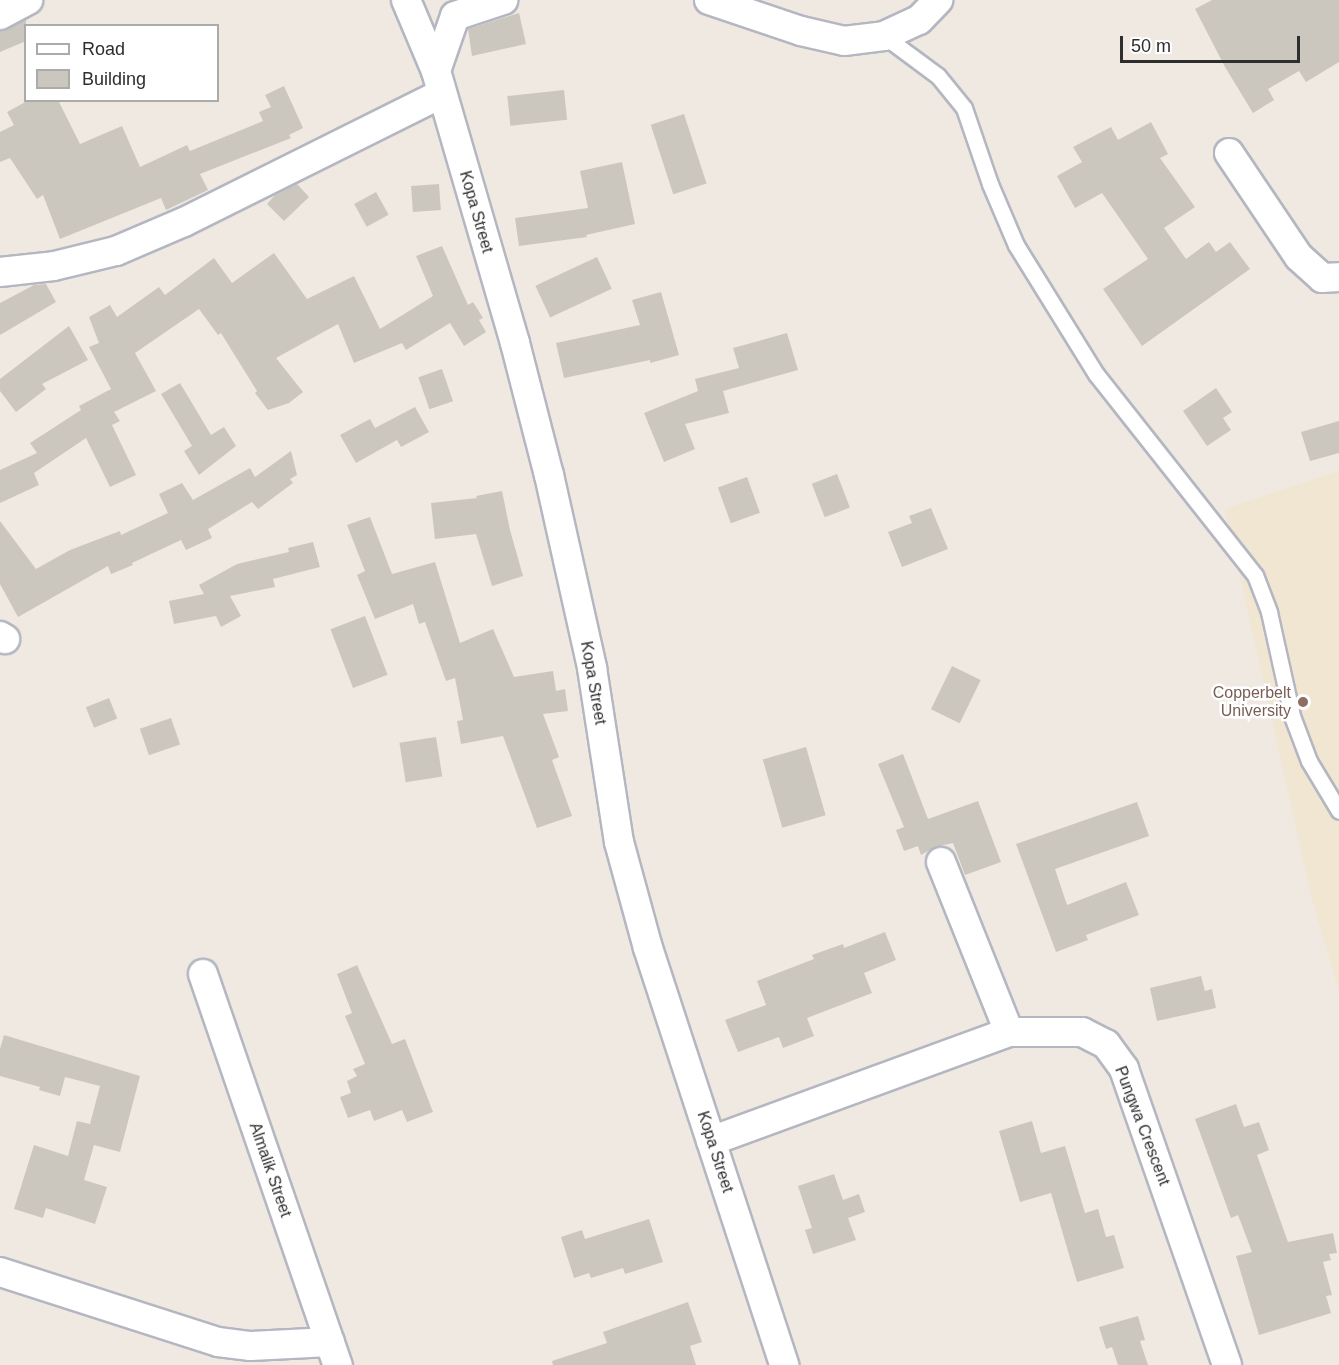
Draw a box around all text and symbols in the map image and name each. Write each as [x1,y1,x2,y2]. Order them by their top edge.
legend [24,24,219,102]
scale bar [1123,24,1303,62]
text: 50 m [1131,36,1171,56]
text: Road [82,39,125,59]
text: Building [82,69,146,89]
street label: Kopa Street [455,169,497,255]
street label: Kopa Street [576,640,610,726]
place label: Copperbelt University [1213,683,1291,721]
marker: Copperbelt University [1296,695,1310,709]
street label: Pungwa Crescent [1110,1064,1174,1188]
street label: Kopa Street [693,1109,737,1195]
street label: Almalik Street [245,1120,295,1220]

